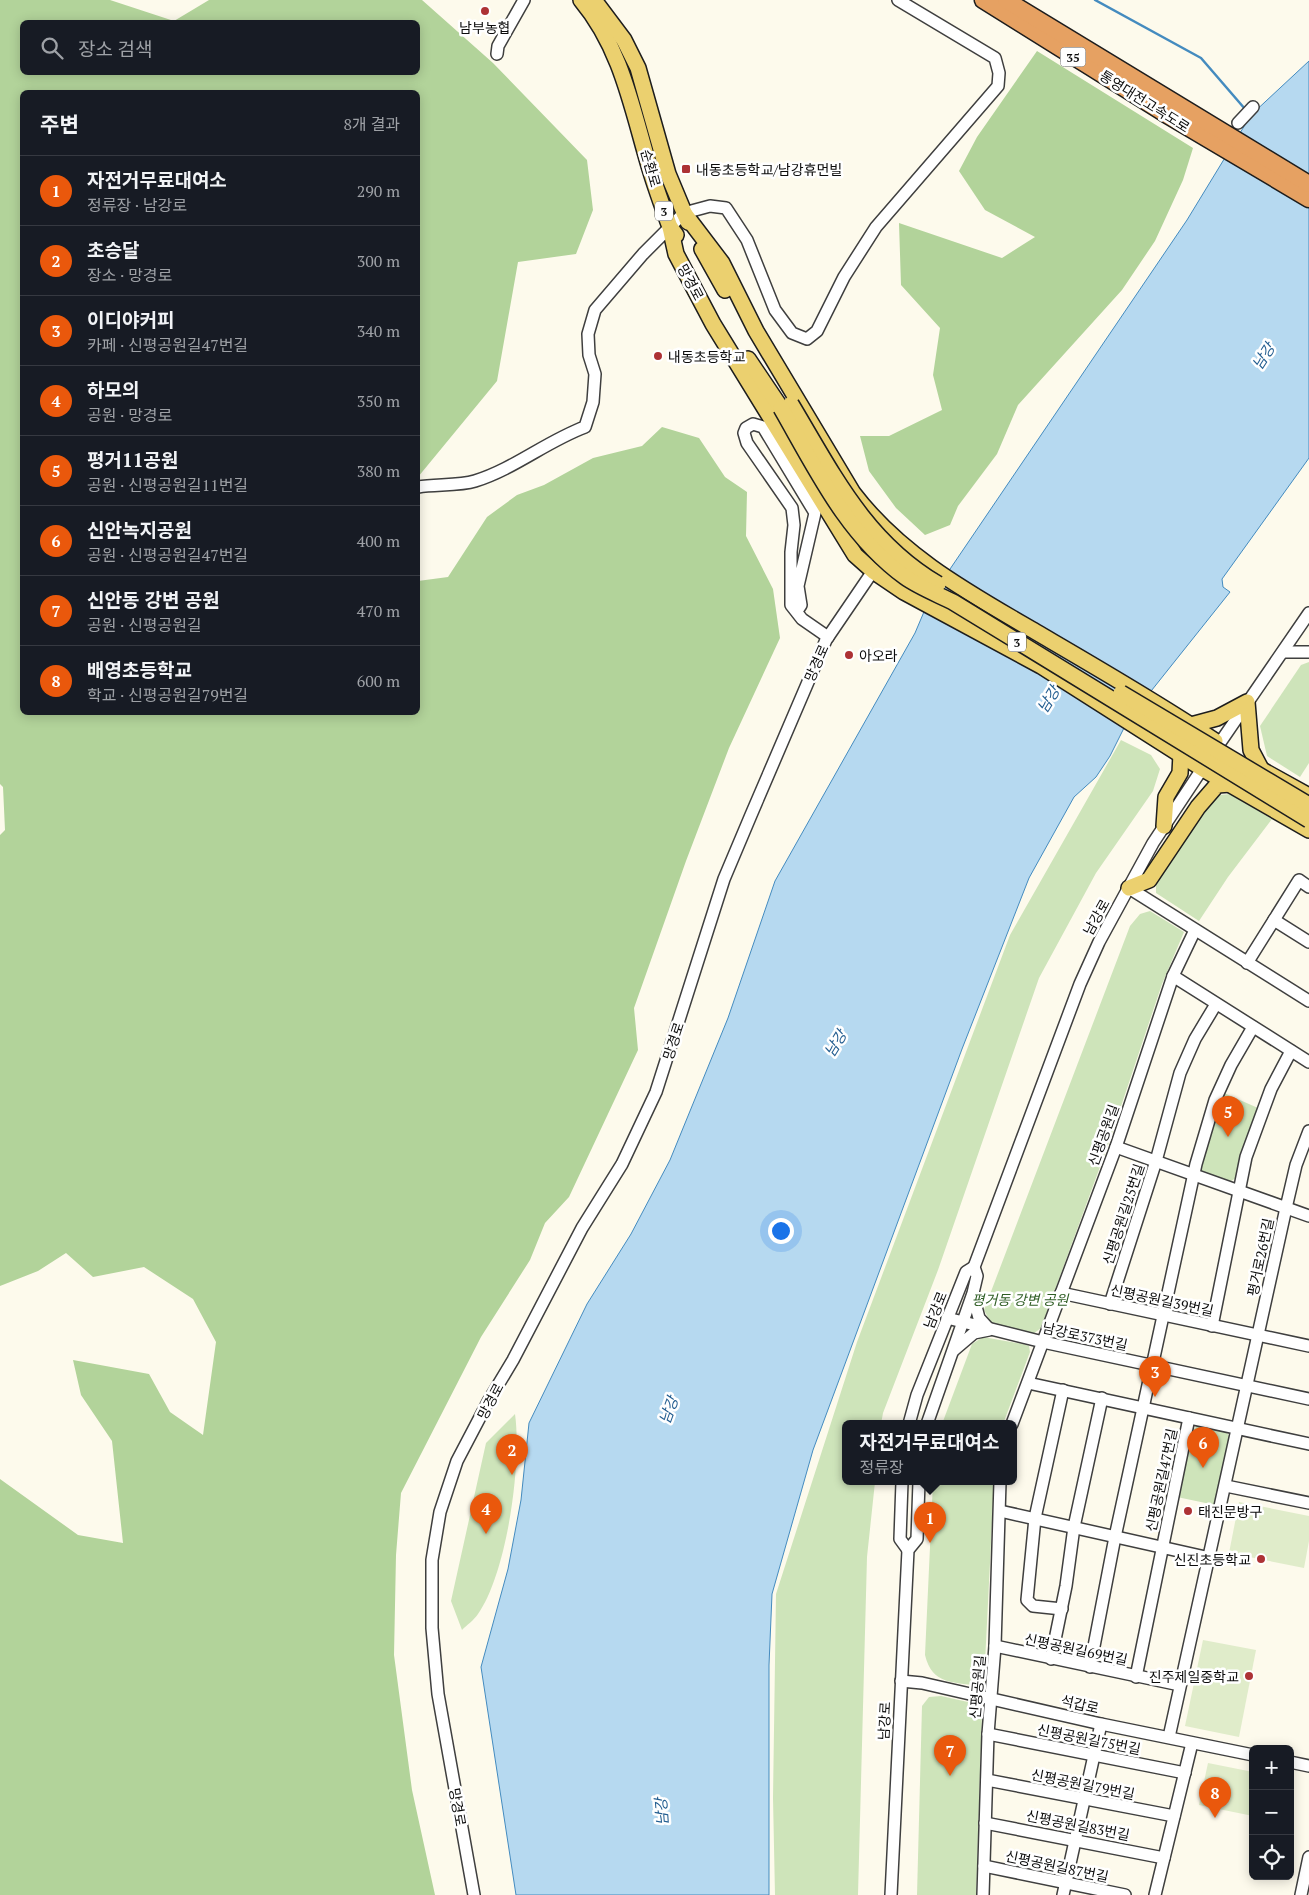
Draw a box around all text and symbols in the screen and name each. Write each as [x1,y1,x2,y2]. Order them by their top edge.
marker: 남부농협 [479,5,491,17]
place label: 남부농협 [459,18,511,37]
search box [20,20,420,75]
icon: search [38,34,66,62]
text: 장소 검색 [78,36,153,61]
road number: 35 [1060,48,1086,66]
street label: 통영대전고속도로 [1096,66,1194,136]
text: 주변 [40,110,79,138]
text: 8개 결과 [343,113,400,135]
street label: 순환로 [637,147,665,189]
place label: 내동초등학교/남강휴먼빌 [696,160,843,179]
marker: 내동초등학교/남강휴먼빌 [680,163,692,175]
text: 자전거무료대여소 [87,167,227,192]
text: 1 [51,180,61,202]
text: 290 m [357,180,400,202]
text: 정류장 · 남강로 [87,194,187,216]
road number: 3 [655,202,673,220]
text: 초승달 [87,237,139,262]
text: 2 [51,250,61,272]
text: 300 m [357,250,400,272]
street label: 망경로 [674,260,709,304]
text: 장소 · 망경로 [87,264,172,286]
text: 이디야커피 [87,307,174,332]
text: 3 [51,320,61,342]
text: 340 m [357,320,400,342]
text: 카페 · 신평공원길47번길 [87,334,248,356]
water label: 남강 [1247,337,1280,373]
place label: 내동초등학교 [668,347,745,366]
marker: 내동초등학교 [652,350,664,362]
text: 하모의 [87,377,139,402]
text: 4 [51,390,61,412]
text: 350 m [357,390,400,412]
text: 공원 · 망경로 [87,404,172,426]
text: 평거11공원 [87,447,178,472]
text: 5 [51,460,61,482]
text: 380 m [357,460,400,482]
text: 공원 · 신평공원길11번길 [87,474,248,496]
text: 신안녹지공원 [87,517,192,542]
text: 6 [51,530,61,552]
text: 400 m [357,530,400,552]
text: 공원 · 신평공원길47번길 [87,544,248,566]
text: 신안동 강변 공원 [87,587,220,612]
text: 7 [51,600,61,622]
text: 470 m [357,600,400,622]
text: 공원 · 신평공원길 [87,614,202,636]
road number: 3 [1008,632,1026,652]
street label: 망경로 [799,641,833,685]
place label: 아오라 [859,646,898,665]
marker: 아오라 [843,649,855,661]
text: 배영초등학교 [87,657,192,682]
text: 8 [51,670,61,692]
text: 600 m [357,670,400,692]
water label: 남강 [1032,680,1065,716]
text: 학교 · 신평공원길79번길 [87,684,248,706]
street label: 남강로 [1078,895,1114,939]
street label: 망경로 [658,1020,688,1062]
water label: 남강 [819,1024,852,1060]
pin: 5 [1212,1096,1244,1137]
street label: 신평공원길 [1083,1101,1123,1169]
street label: 신평공원길25번길 [1098,1161,1148,1267]
street label: 평거로26번길 [1242,1216,1278,1298]
your location [768,1218,794,1244]
street label: 신평공원길39번길 [1109,1280,1215,1320]
street label: 남강로 [919,1288,951,1331]
park label: 평거동 강변 공원 [972,1290,1070,1309]
street label: 남강로373번길 [1041,1318,1129,1354]
pin: 3 [1139,1356,1171,1397]
street label: 망경로 [473,1379,508,1423]
water label: 남강 [654,1392,683,1426]
popup [842,1420,1017,1485]
street label: 신평공원길47번길 [1141,1427,1181,1533]
pin: 6 [1187,1427,1219,1468]
text: 자전거무료대여소 [860,1429,999,1454]
pin: 2 [496,1434,528,1475]
text: 정류장 [860,1456,904,1478]
pin: 4 [470,1493,502,1534]
pin: 1 [914,1502,946,1543]
place label: 태진문방구 [1198,1502,1263,1521]
marker: 태진문방구 [1182,1505,1194,1517]
place label: 신진초등학교 [1174,1550,1251,1569]
marker: 신진초등학교 [1255,1553,1267,1565]
street label: 신평공원길69번길 [1023,1629,1129,1669]
street label: 신평공원길 [965,1654,989,1720]
place label: 진주제일중학교 [1149,1667,1239,1686]
marker: 진주제일중학교 [1243,1670,1255,1682]
street label: 석갑로 [1059,1690,1101,1718]
street label: 남강로 [874,1701,895,1741]
street label: 신평공원길75번길 [1036,1720,1142,1758]
pin: 7 [934,1735,966,1776]
map controls [1249,1745,1294,1880]
button: + [1249,1745,1294,1790]
street label: 신평공원길79번길 [1030,1765,1136,1803]
pin: 8 [1199,1777,1231,1818]
street label: 망경로 [445,1786,471,1828]
button: − [1249,1790,1294,1835]
water label: 남강 [650,1795,672,1826]
street label: 신평공원길83번길 [1025,1806,1131,1844]
button: locate [1249,1835,1294,1880]
street label: 신평공원길87번길 [1004,1846,1110,1886]

